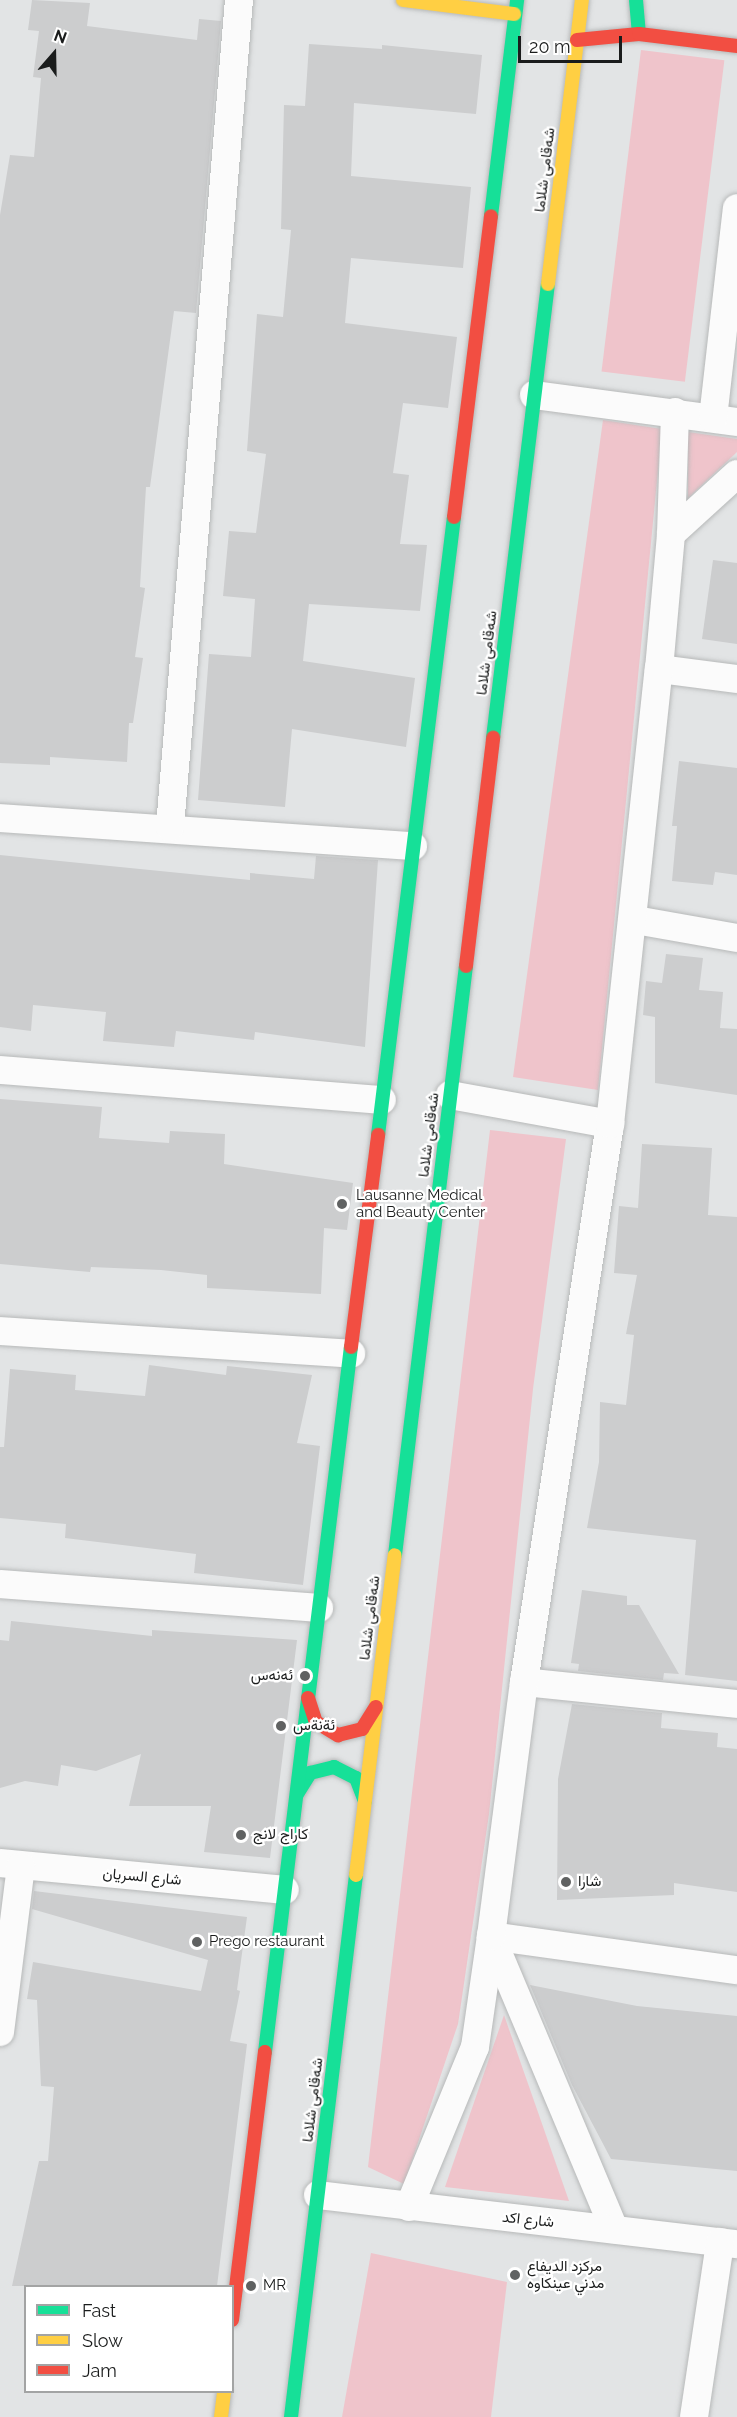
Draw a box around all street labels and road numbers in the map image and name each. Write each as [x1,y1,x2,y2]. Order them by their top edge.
street label: شەقامی شلاما [531,127,559,213]
street label: شەقامی شلاما [473,610,501,696]
street label: شەقامی شلاما [415,1092,443,1178]
street label: شەقامی شلاما [356,1575,384,1661]
street label: شارع السريان [102,1865,182,1889]
street label: شەقامی شلاما [299,2057,327,2143]
street label: شارع اكد [501,2208,555,2232]

